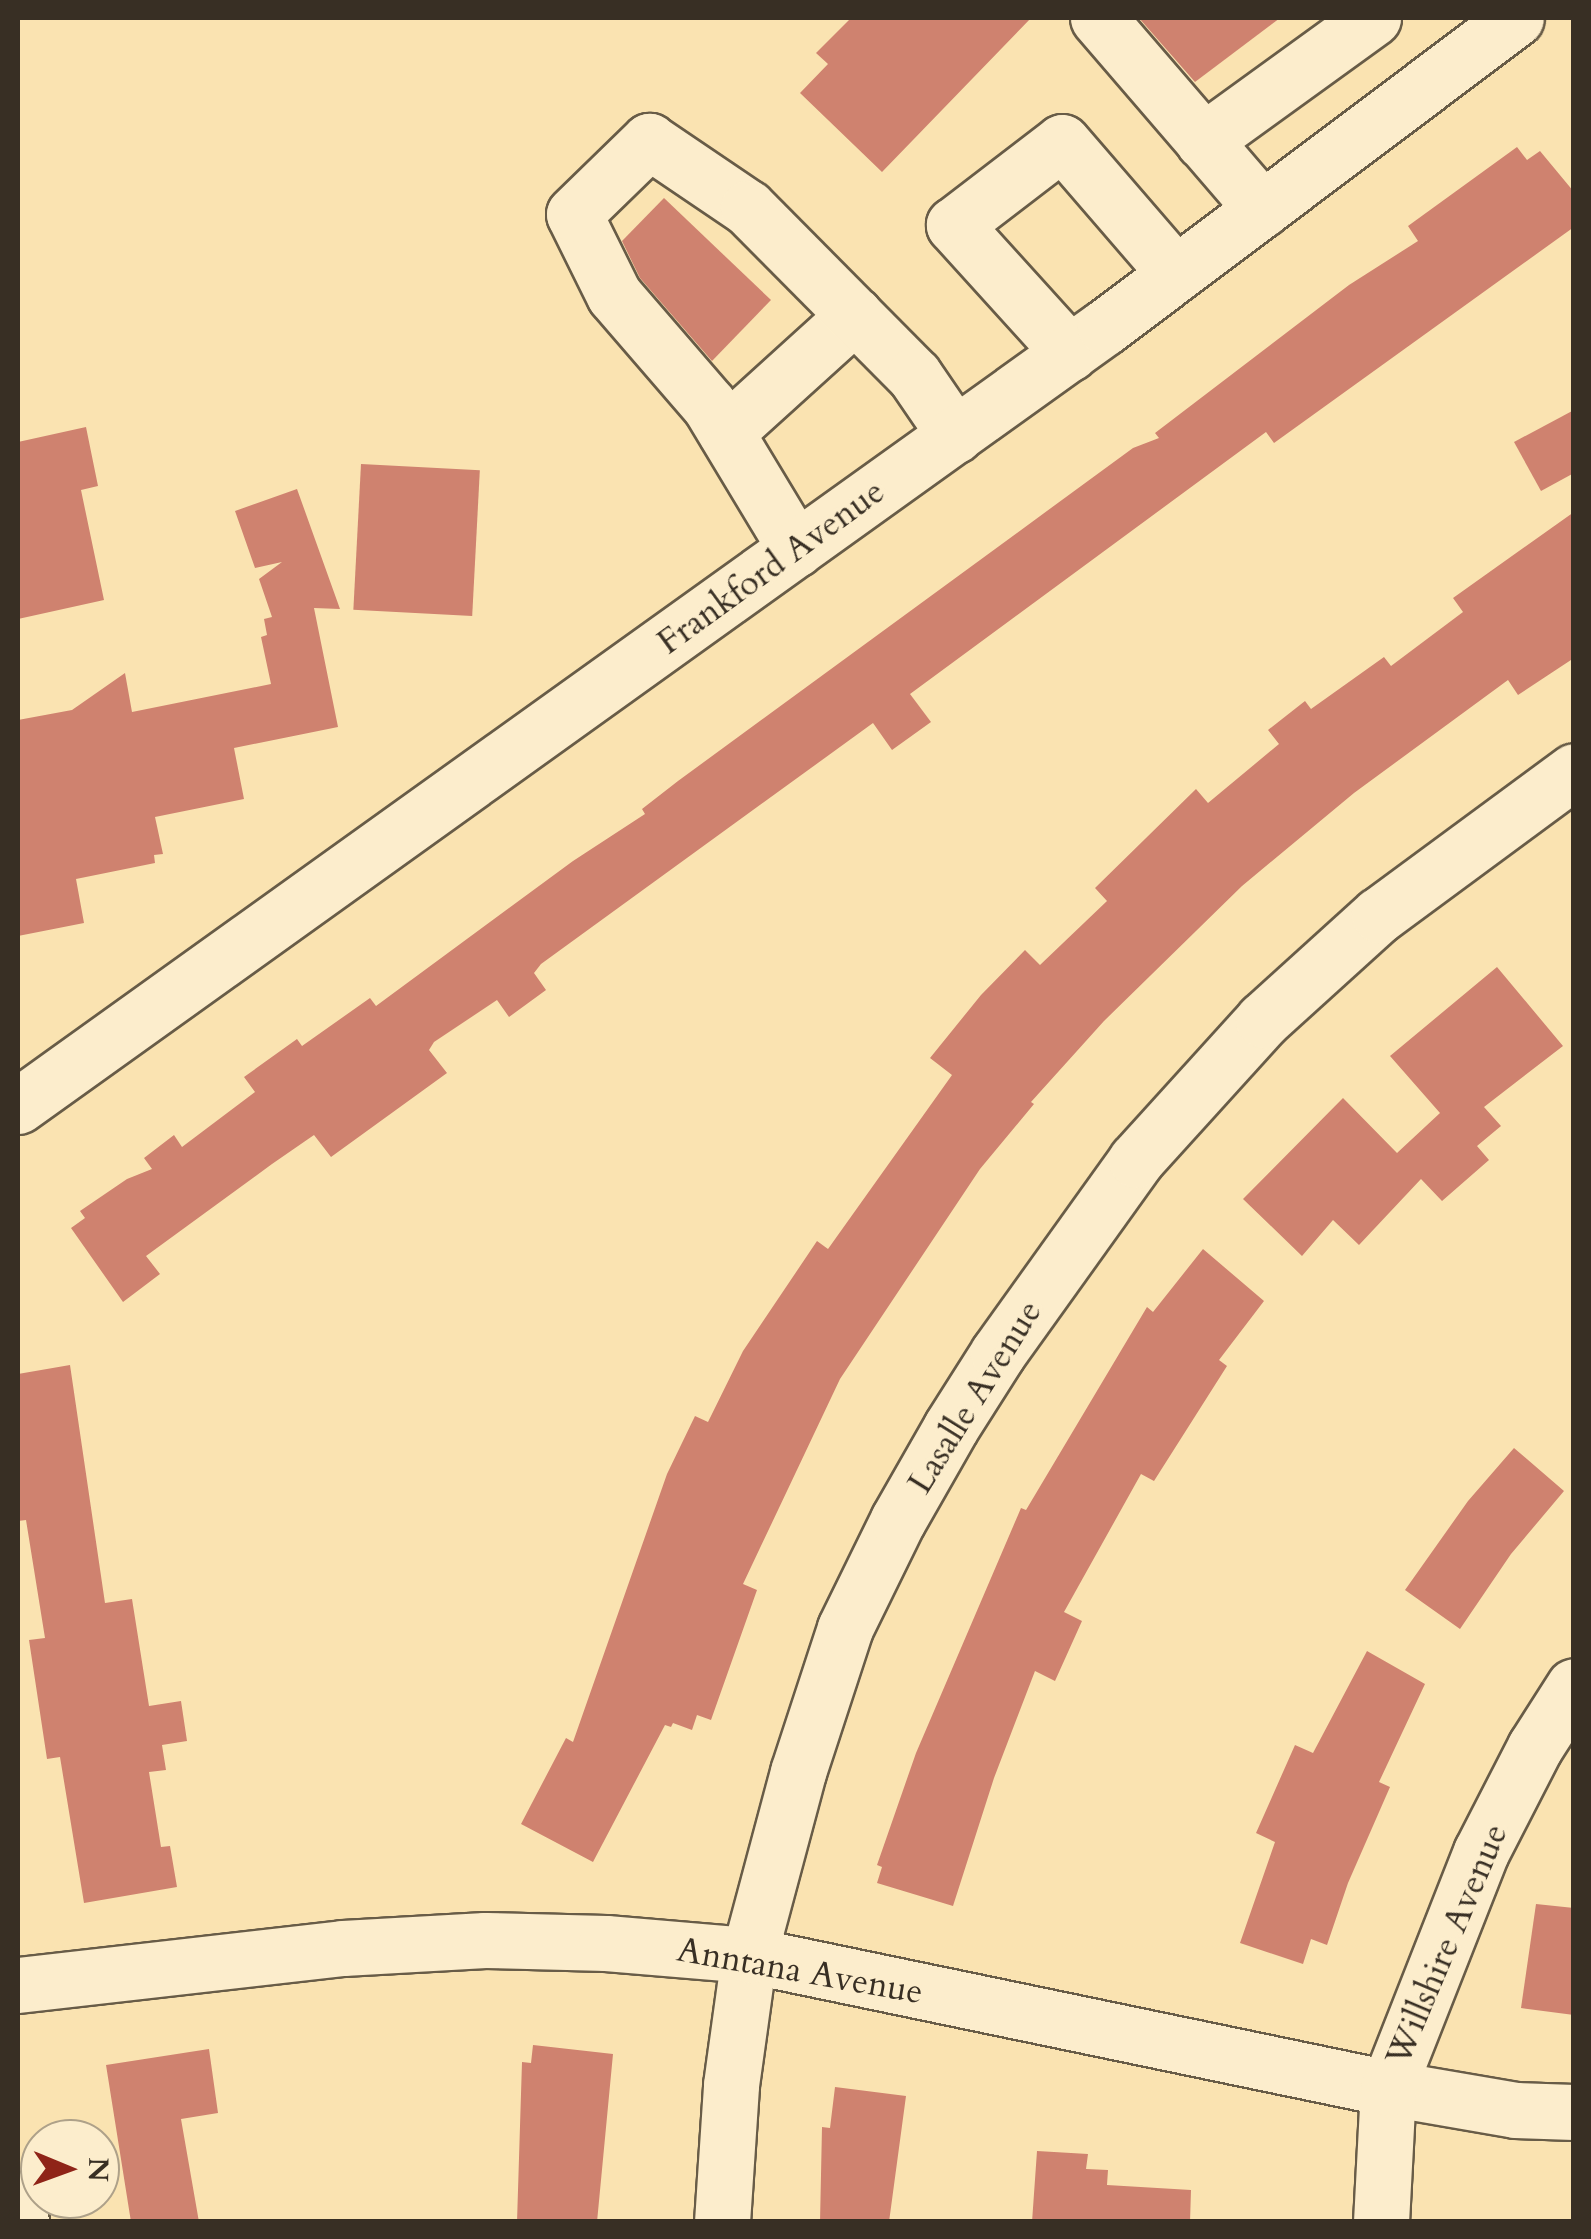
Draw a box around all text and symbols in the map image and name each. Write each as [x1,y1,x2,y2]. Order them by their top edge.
street label: Frankford Avenue [649,471,893,663]
street label: Lasalle Avenue [899,1293,1051,1501]
street label: Willshire Avenue [1377,1818,1517,2072]
street label: Anntana Avenue [674,1929,926,2013]
north arrow [20,2119,120,2219]
text: N [79,2157,117,2182]

